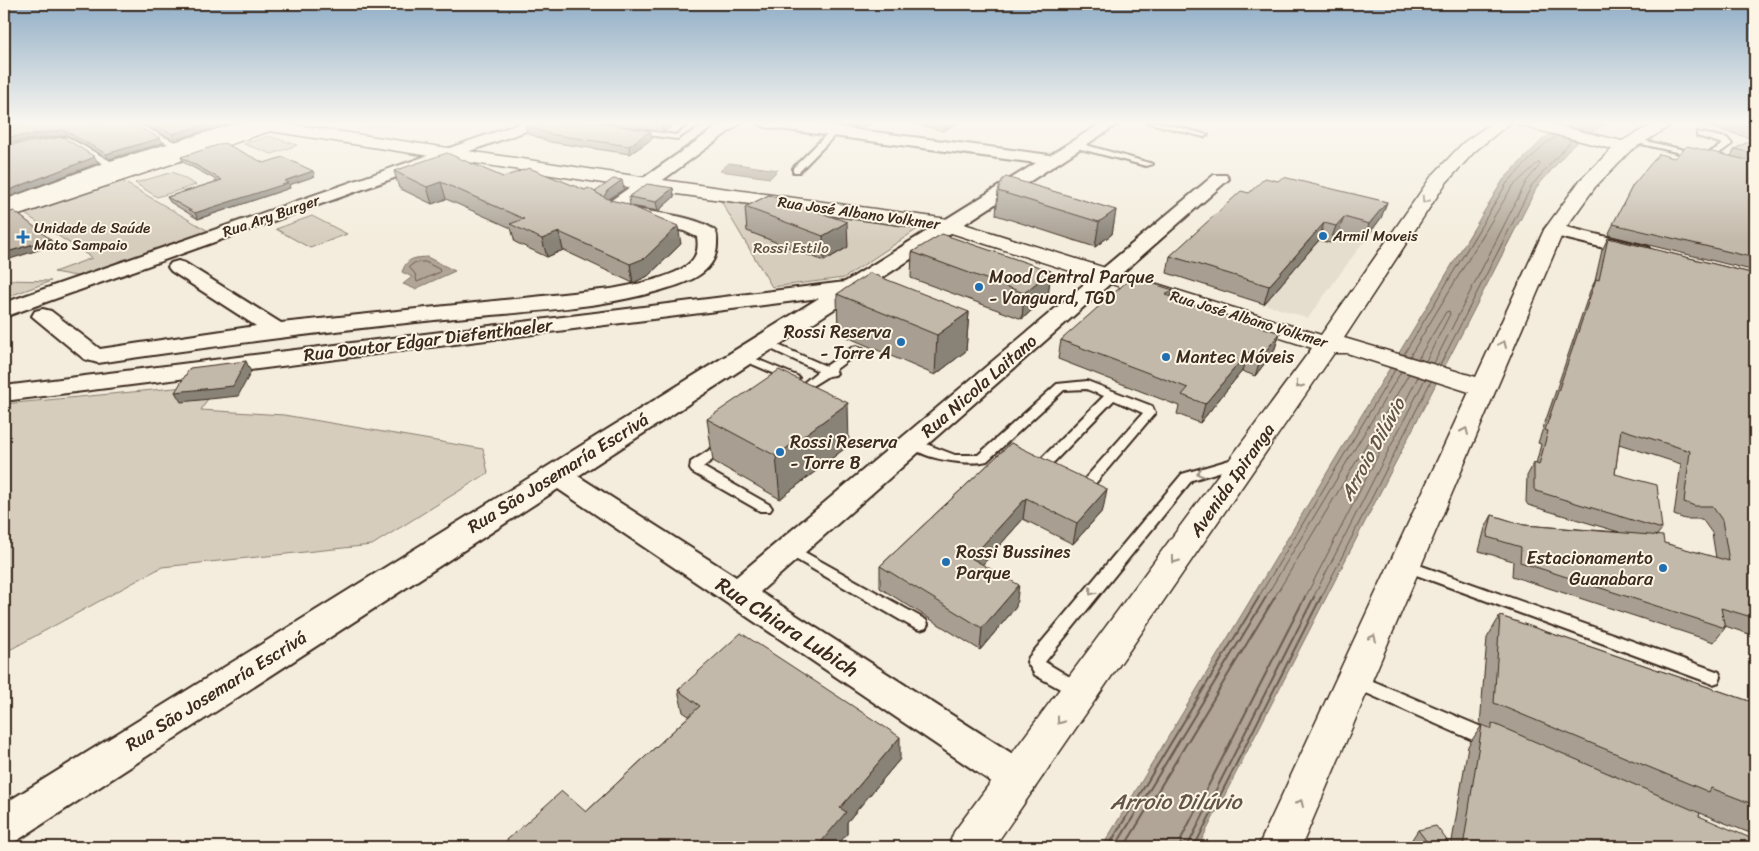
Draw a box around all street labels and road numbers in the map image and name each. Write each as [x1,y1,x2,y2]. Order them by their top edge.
street label: Rua Ary Burger [219,187,324,245]
street label: Rua José Albano Volkmer [776,189,943,237]
street label: Rua José Albano Volkmer [1167,283,1332,356]
street label: Rua Doutor Edgar Diefenthaeler [302,309,556,371]
street label: Rua Nicola Laitano [913,326,1045,446]
street label: Rua São Josemaría Escrivá [461,404,655,542]
street label: Avenida Ipiranga [1180,416,1283,545]
street label: Rua Chiara Lubich [708,566,866,688]
street label: Rua São Josemaría Escrivá [119,622,313,760]

